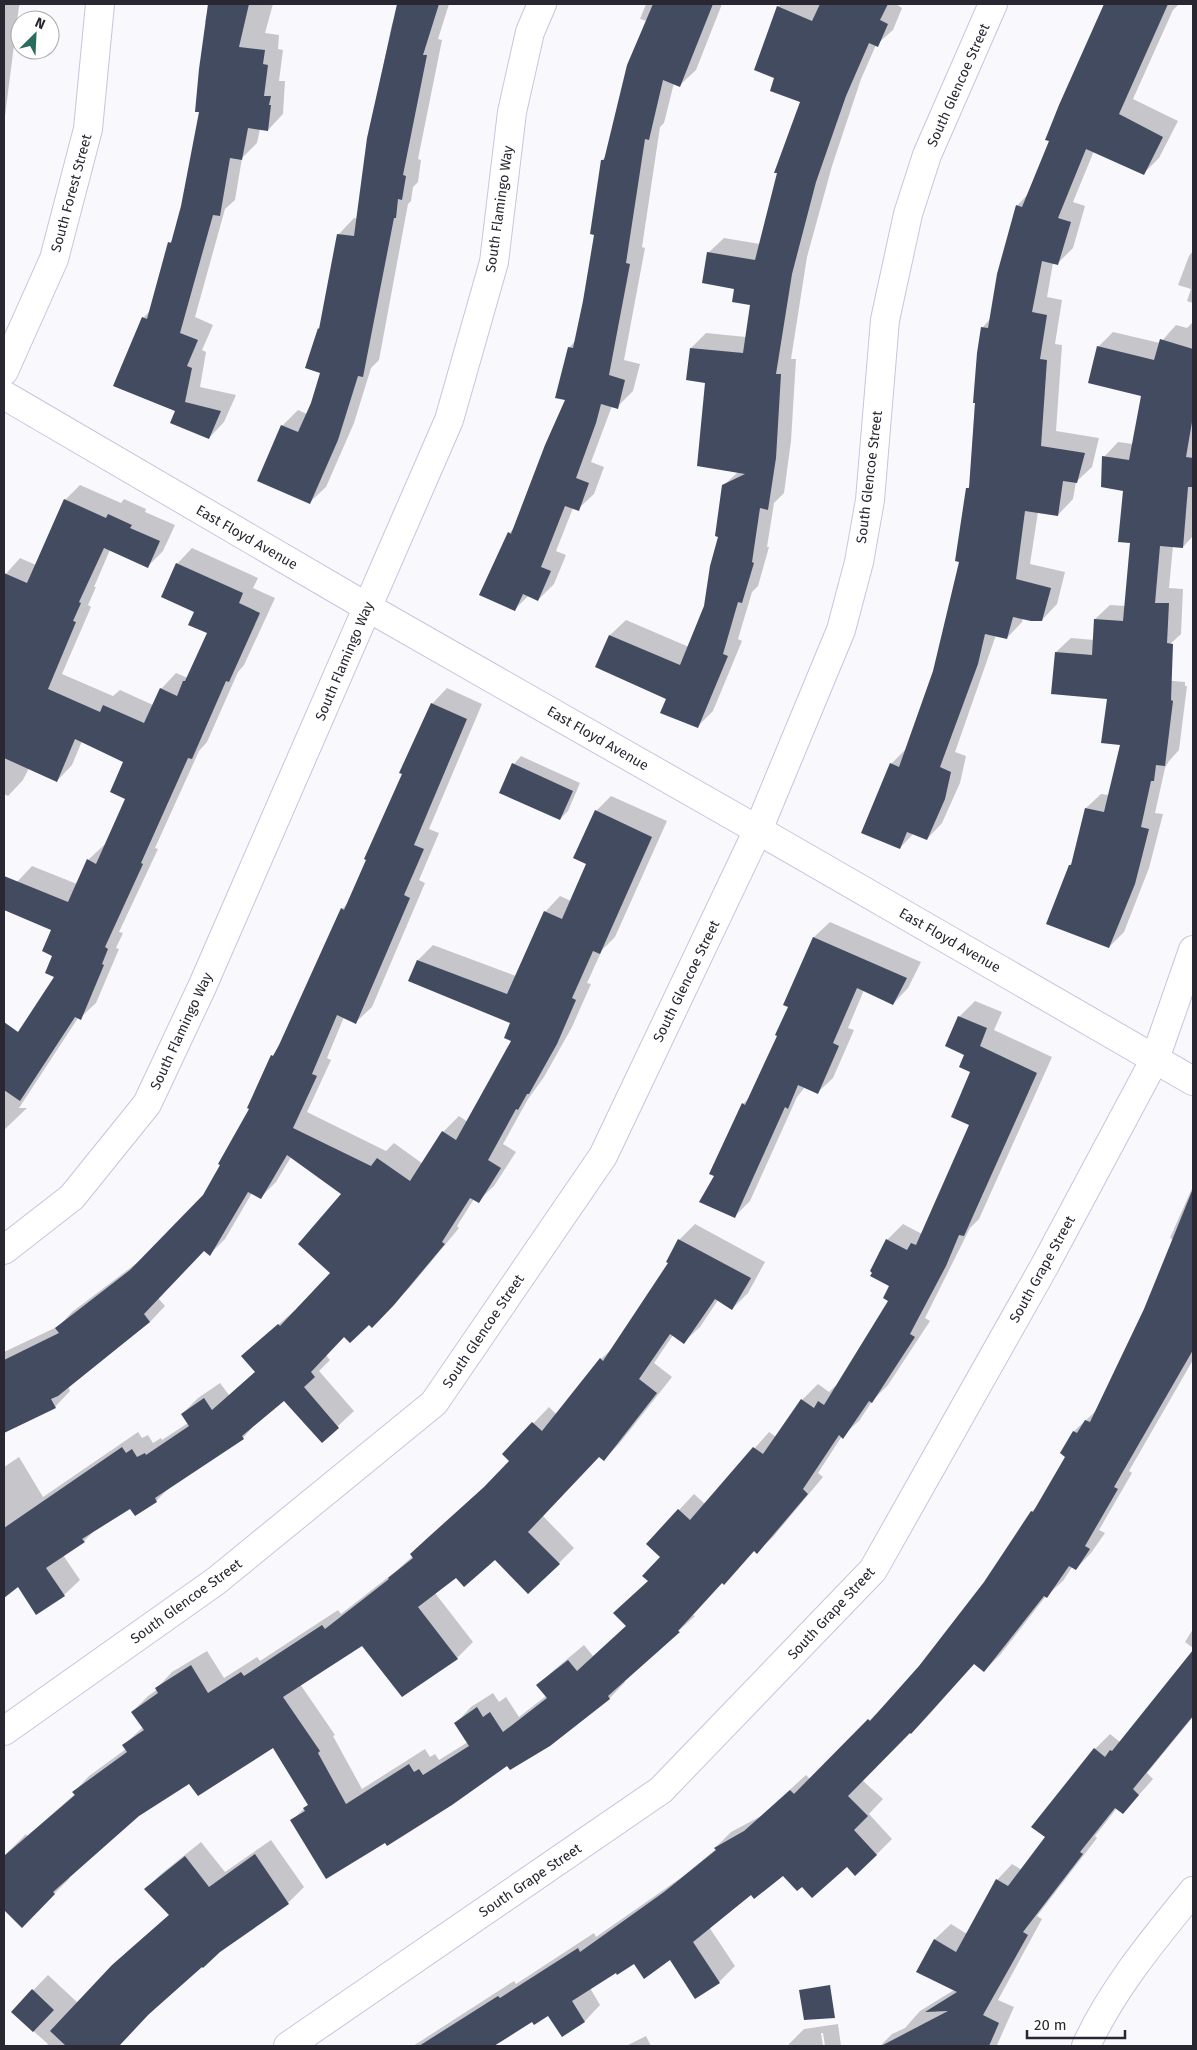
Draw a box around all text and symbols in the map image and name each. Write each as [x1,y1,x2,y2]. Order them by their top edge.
north arrow [10,10,60,60]
text: N [32,14,48,33]
street label: South Glencoe Street [924,20,994,150]
street label: South Forest Street [48,131,96,254]
street label: South Flamingo Way [482,144,517,274]
street label: South Glencoe Street [853,409,886,544]
street label: East Floyd Avenue [193,501,301,573]
street label: South Flamingo Way [312,599,377,723]
street label: East Floyd Avenue [544,702,652,774]
street label: East Floyd Avenue [896,904,1004,976]
street label: South Glencoe Street [650,917,724,1045]
street label: South Flamingo Way [147,970,216,1093]
street label: South Grape Street [1006,1212,1079,1326]
street label: South Glencoe Street [439,1270,528,1391]
street label: South Glencoe Street [127,1555,246,1648]
street label: South Grape Street [784,1563,879,1663]
street label: South Grape Street [476,1839,586,1921]
scale bar [1027,2008,1124,2040]
text: 20 m [1034,2016,1067,2034]

